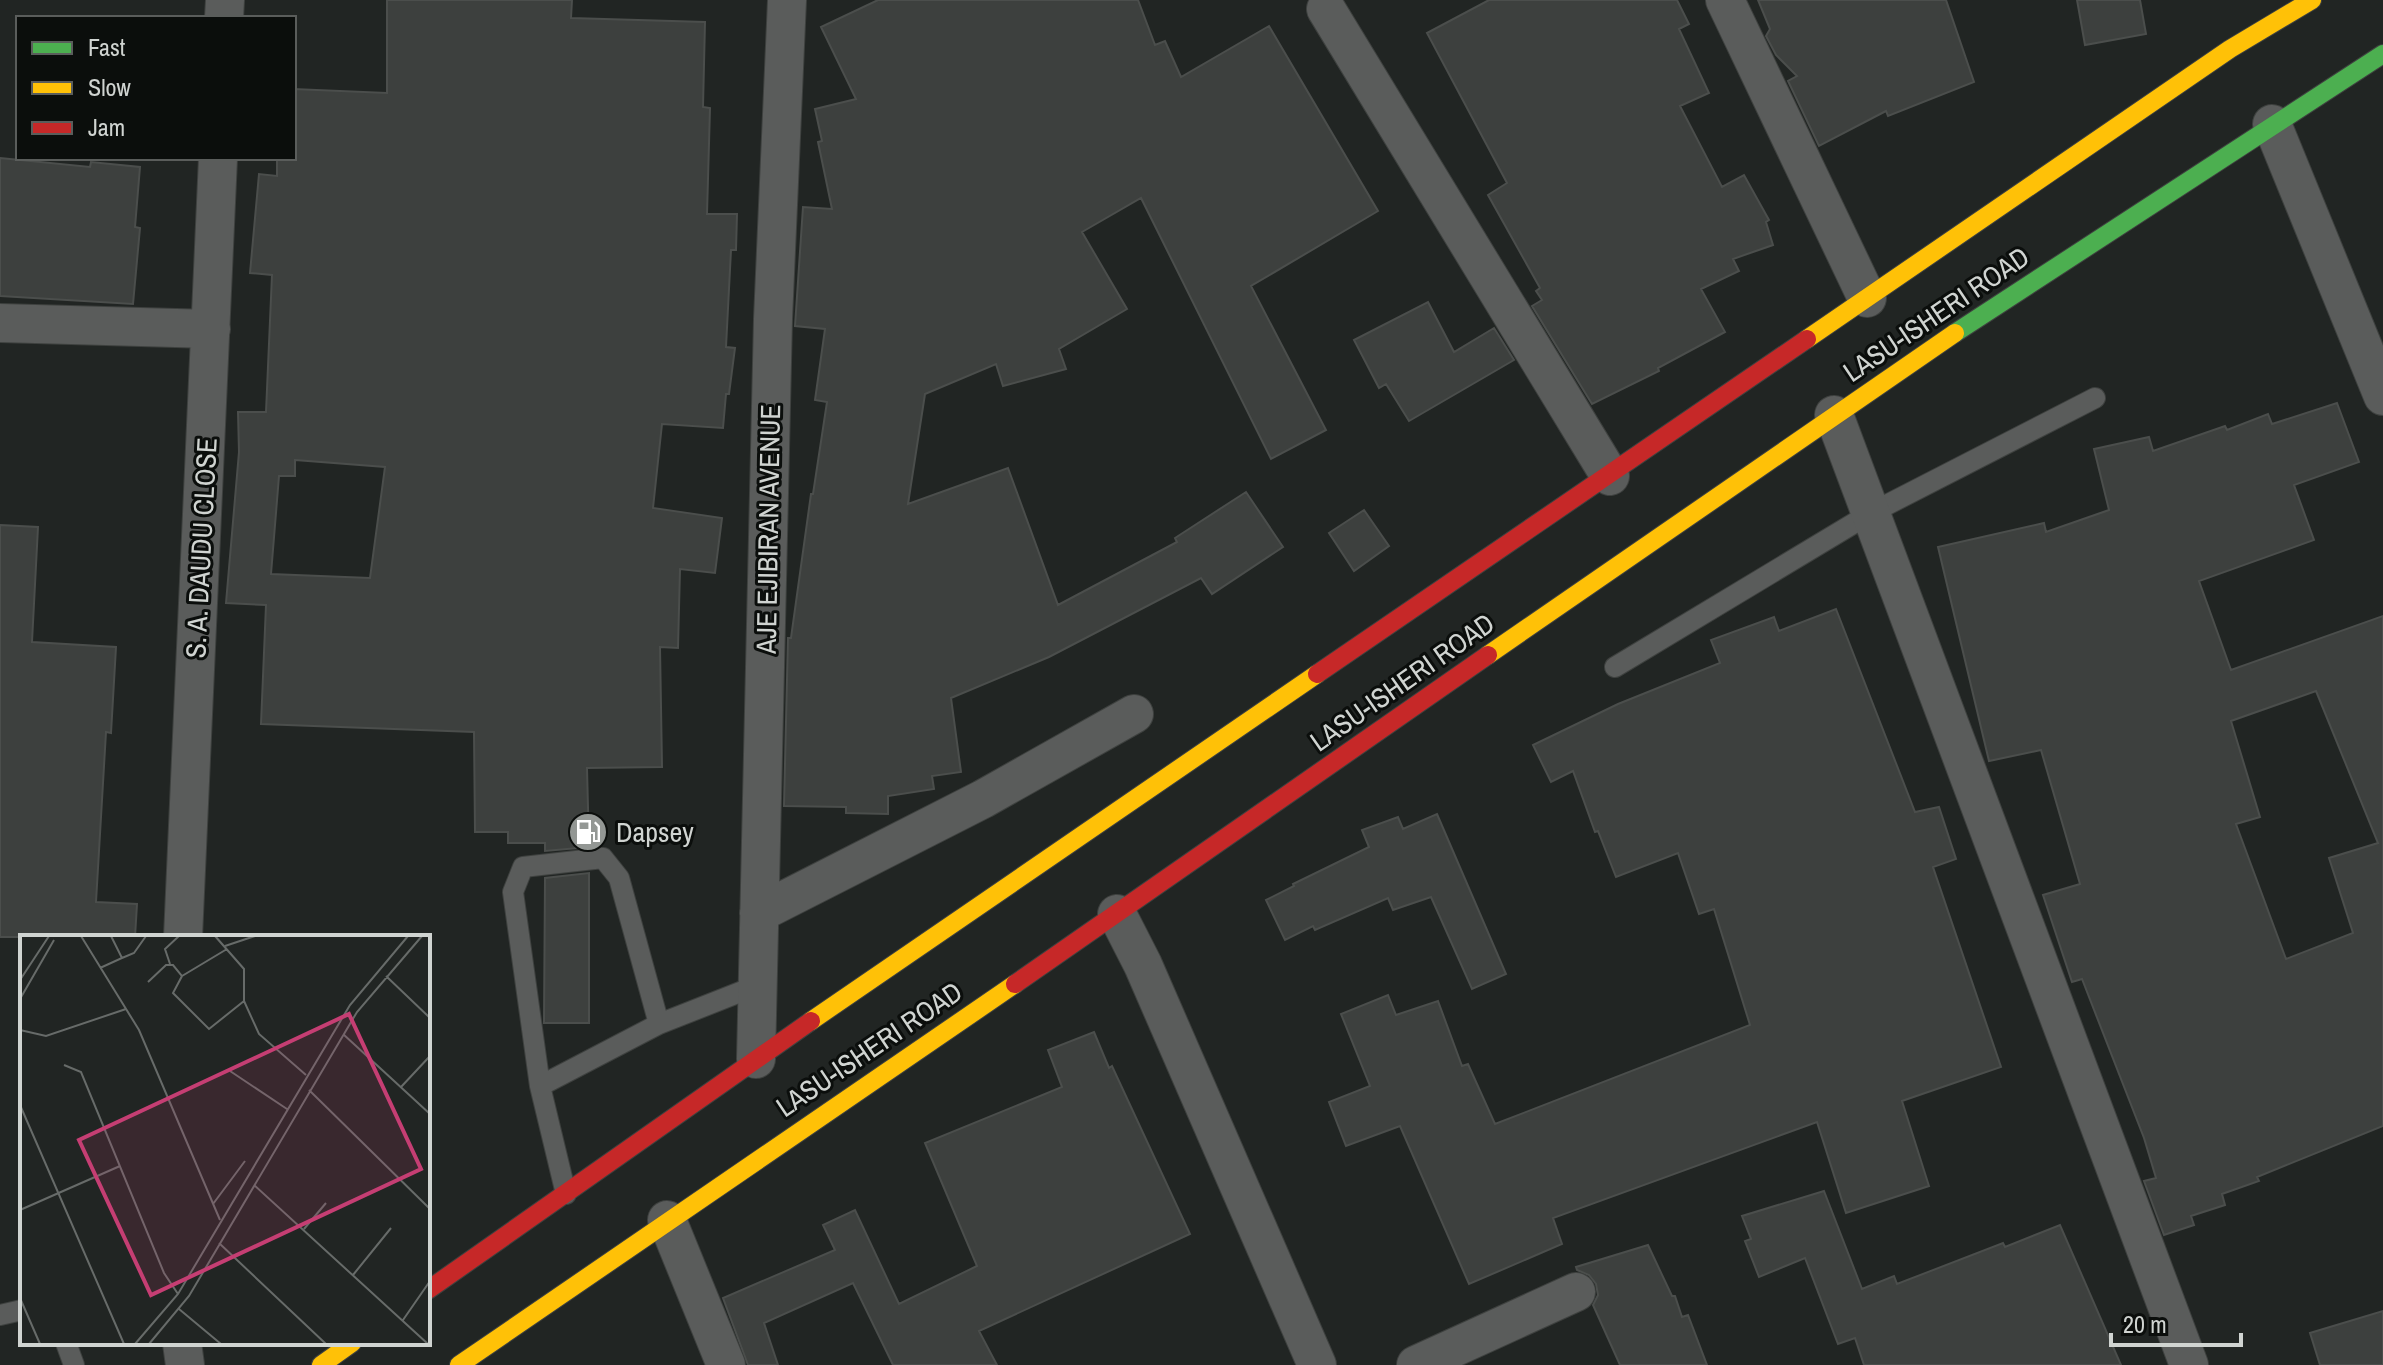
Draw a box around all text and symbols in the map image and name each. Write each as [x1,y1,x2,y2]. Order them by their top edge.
legend [16,16,296,160]
text: Fast [88,31,126,63]
text: Slow [88,71,131,103]
text: Jam [88,111,125,143]
street label: LASU-ISHERI ROAD [1835,238,2037,390]
street label: AJE EJIBIRAN AVENUE [747,404,789,655]
street label: S. A. DAUDU CLOSE [176,437,226,659]
street label: LASU-ISHERI ROAD [1302,604,1502,760]
fuel station icon: Dapsey [567,811,609,853]
place label: Dapsey [616,813,694,851]
inset map [20,935,430,1345]
street label: LASU-ISHERI ROAD [768,973,970,1125]
scale bar [2111,1297,2241,1347]
text: 20 m [2123,1308,2167,1340]

